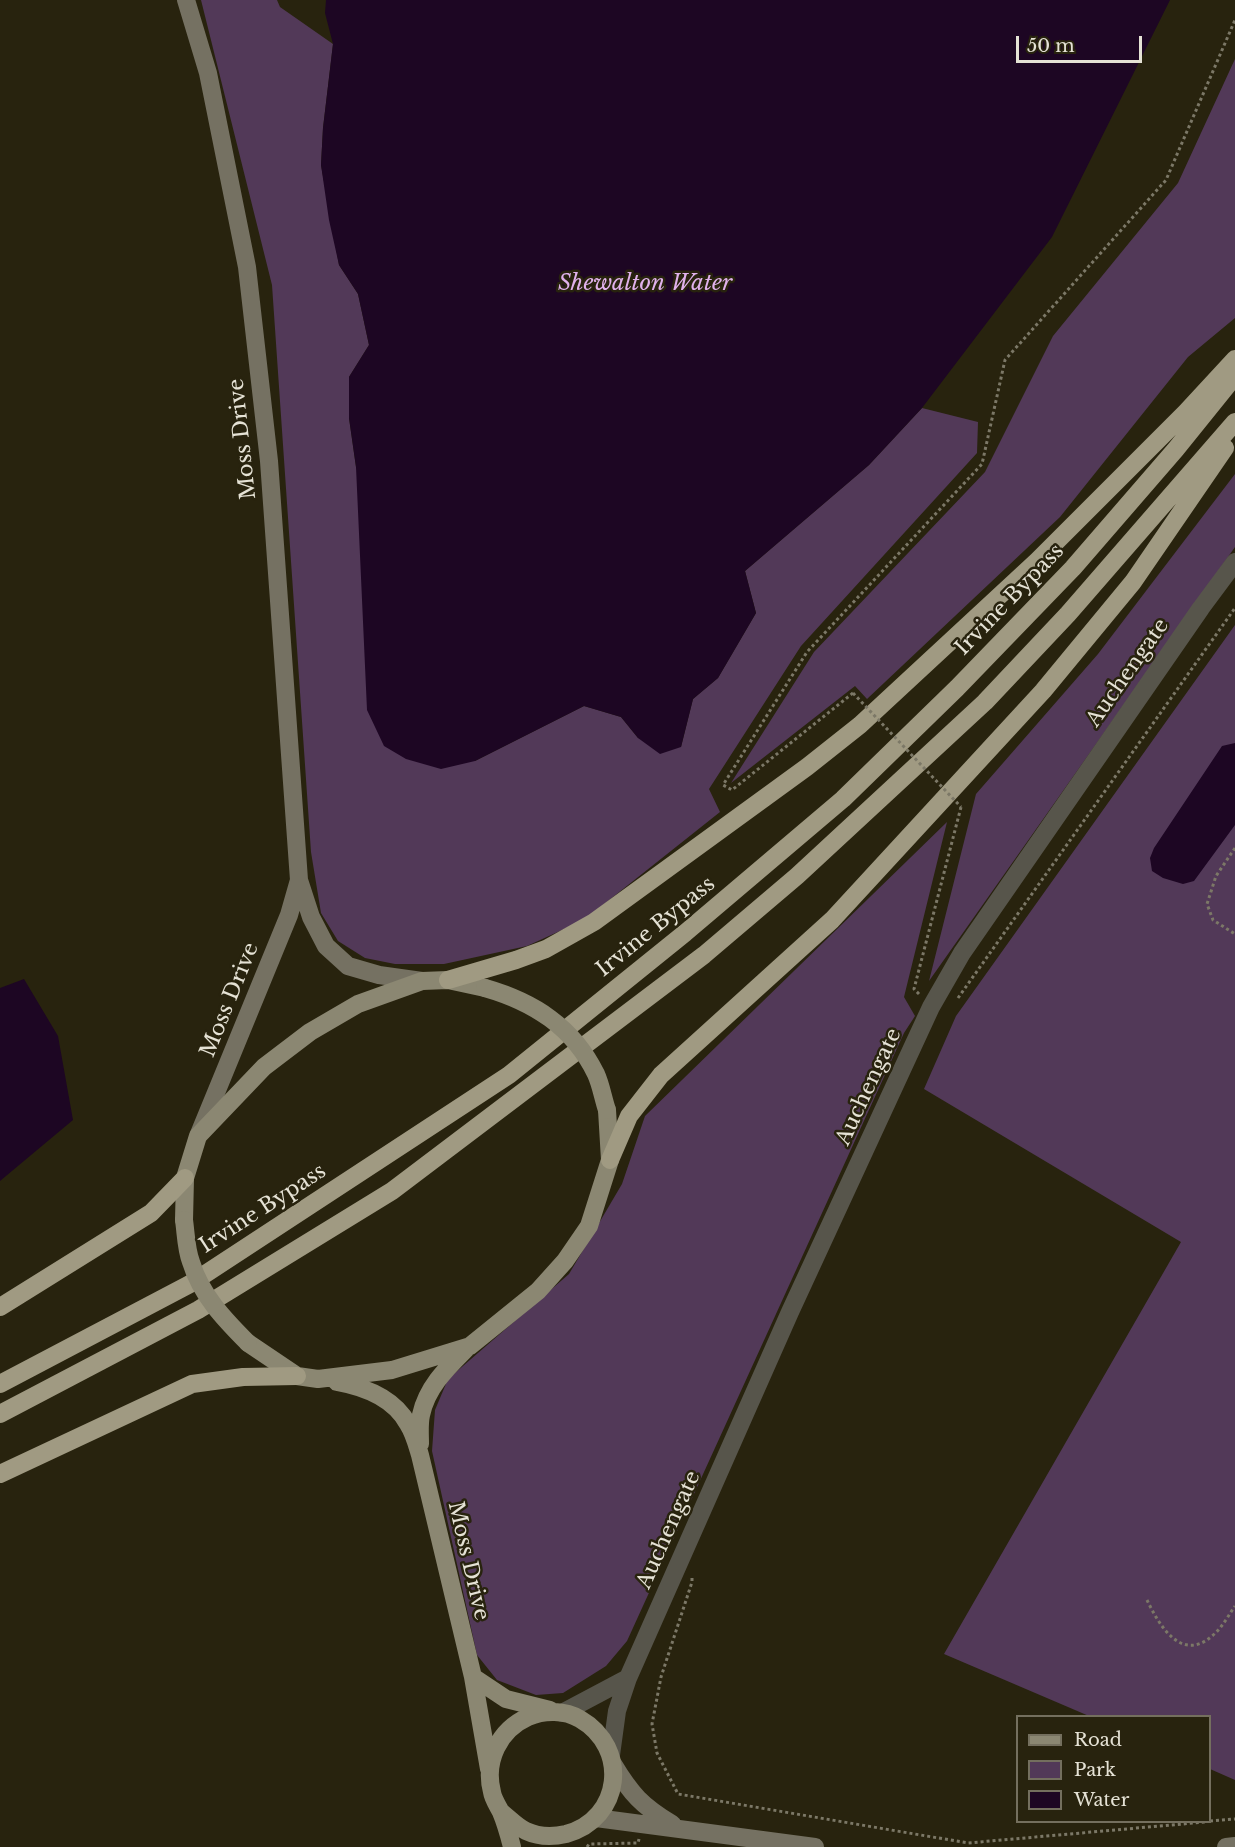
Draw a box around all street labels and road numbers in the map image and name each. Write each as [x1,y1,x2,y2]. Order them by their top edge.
street label: Moss Drive [224,377,262,501]
street label: Irvine Bypass [950,539,1070,661]
street label: Auchengate [1081,614,1175,732]
street label: Irvine Bypass [592,872,720,982]
street label: Moss Drive [196,939,264,1061]
street label: Auchengate [831,1024,907,1150]
street label: Irvine Bypass [195,1159,331,1259]
street label: Auchengate [632,1467,706,1593]
street label: Moss Drive [442,1499,494,1623]

